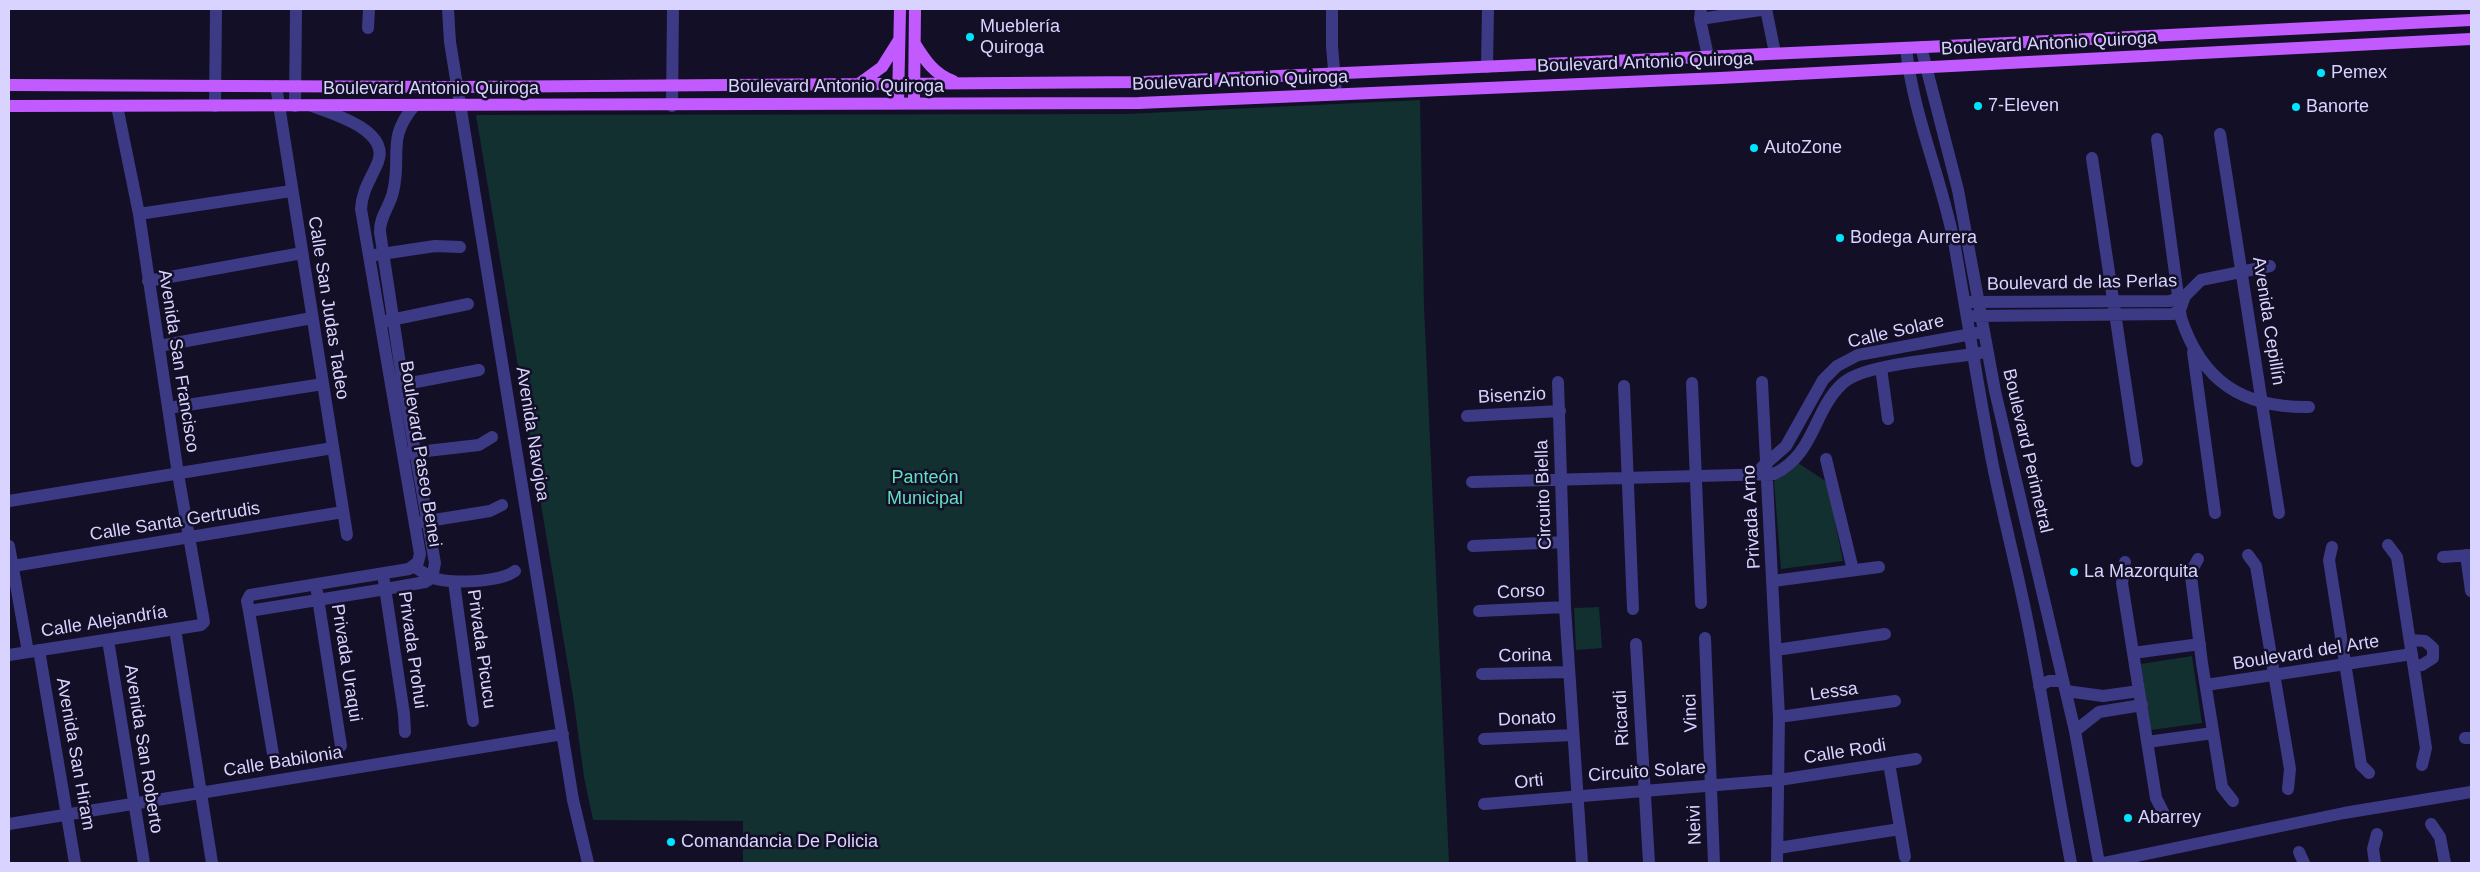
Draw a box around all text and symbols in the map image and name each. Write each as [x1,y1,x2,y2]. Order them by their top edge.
place label: Mueblería Quiroga [980,16,1060,58]
street label: Boulevard Antonio Quiroga [1941,28,2157,60]
marker: Mueblería Quiroga [964,31,976,43]
street label: Boulevard Antonio Quiroga [1537,48,1753,78]
place label: Pemex [2331,62,2387,84]
street label: Boulevard Antonio Quiroga [1132,66,1348,96]
marker: Pemex [2315,67,2327,79]
street label: Boulevard Antonio Quiroga [728,76,944,98]
street label: Boulevard Antonio Quiroga [323,78,539,100]
place label: 7-Eleven [1988,95,2059,117]
place label: Banorte [2306,96,2369,118]
marker: 7-Eleven [1972,100,1984,112]
marker: Banorte [2290,101,2302,113]
place label: AutoZone [1764,137,1842,159]
marker: AutoZone [1748,142,1760,154]
street label: Calle San Judas Tadeo [303,215,353,401]
place label: Bodega Aurrera [1850,227,1977,249]
marker: Bodega Aurrera [1834,232,1846,244]
street label: Avenida Cepillín [2247,255,2289,387]
street label: Avenida San Francisco [153,268,203,454]
street label: Boulevard de las Perlas [1987,271,2177,295]
street label: Calle Solare [1846,310,1946,354]
street label: Boulevard Paseo Benei [395,359,445,549]
street label: Avenida Navojoa [511,365,553,503]
street label: Boulevard Perimetral [1998,367,2056,535]
street label: Bisenzio [1477,383,1547,409]
street label: Circuito Biella [1531,440,1557,550]
street label: Privada Arno [1738,464,1766,570]
park label: Panteón Municipal [887,467,963,509]
street label: Calle Santa Gertrudis [88,498,262,546]
place label: La Mazorquita [2084,561,2198,583]
marker: La Mazorquita [2068,566,2080,578]
street label: Corso [1496,580,1546,604]
street label: Privada Picucu [462,588,500,710]
street label: Privada Prohui [393,590,431,710]
street label: Calle Alejandría [40,601,168,643]
street label: Privada Uraqui [326,603,366,723]
street label: Boulevard del Arte [2231,631,2381,675]
street label: Corina [1498,645,1552,667]
street label: Avenida San Roberto [119,663,167,835]
street label: Avenida San Hiram [51,676,99,832]
street label: Lessa [1809,678,1859,706]
street label: Ricardi [1610,689,1634,747]
street label: Vinci [1680,693,1702,733]
street label: Donato [1497,707,1557,731]
street label: Calle Rodi [1802,735,1888,769]
street label: Calle Babilonia [222,742,344,782]
street label: Circuito Solare [1587,757,1707,787]
street label: Orti [1513,770,1545,794]
street label: Neivi [1684,805,1706,845]
place label: Abarrey [2138,807,2201,829]
marker: Abarrey [2122,812,2134,824]
place label: Comandancia De Policia [681,831,878,853]
marker: Comandancia De Policia [665,836,677,848]

